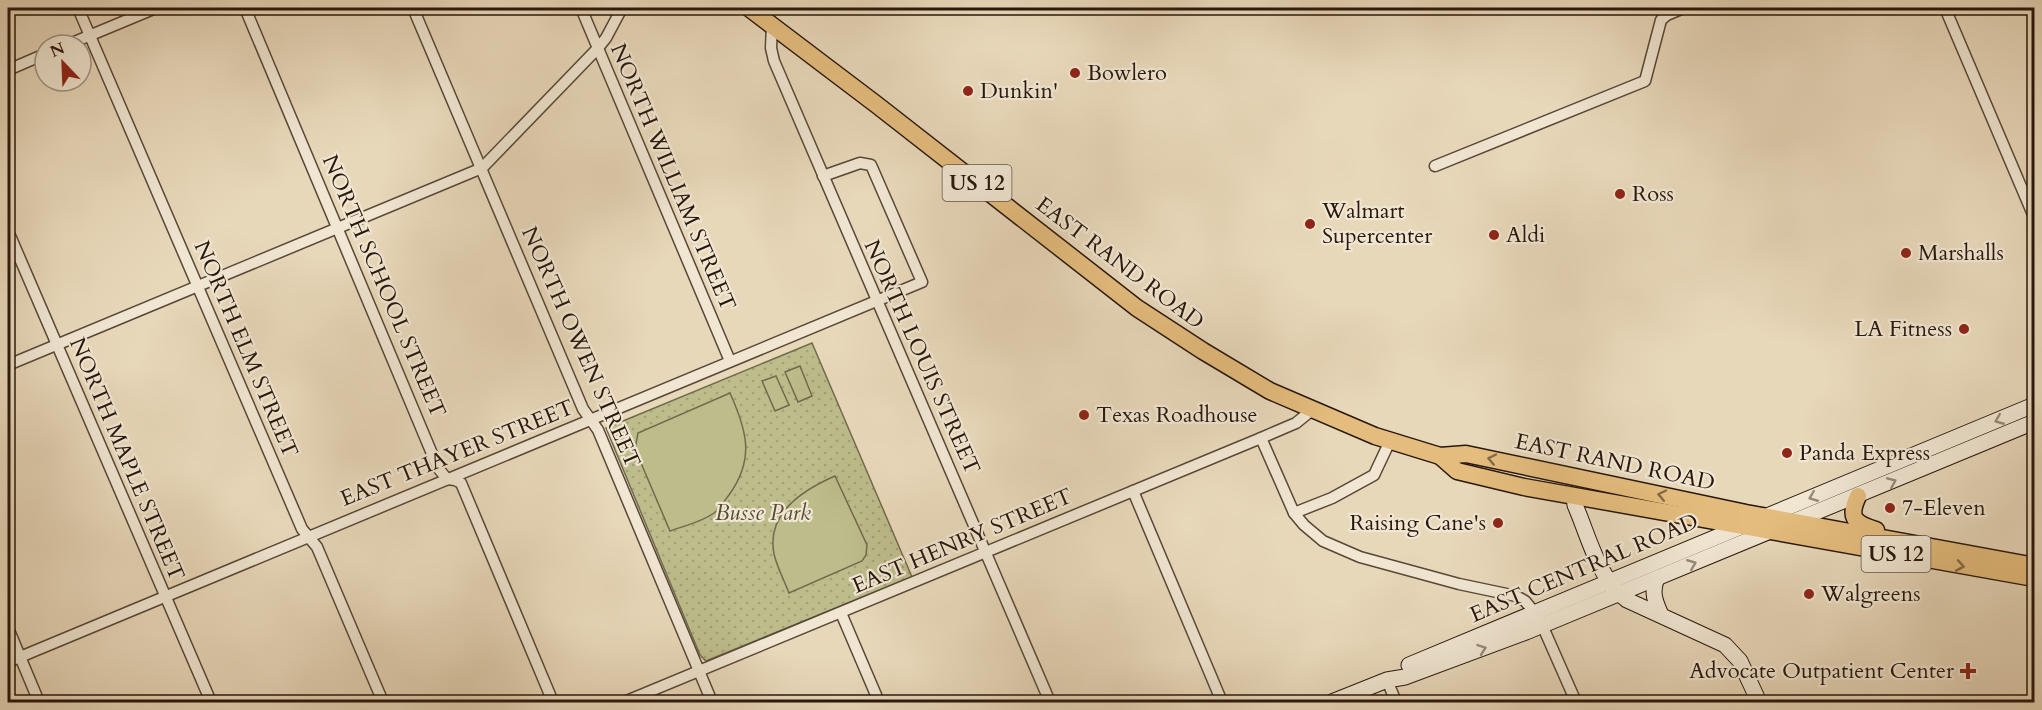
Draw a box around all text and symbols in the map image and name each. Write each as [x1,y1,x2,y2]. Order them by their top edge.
north arrow [33,33,93,93]
text: N [47,37,68,63]
street label: NORTH WILLIAM STREET [603,39,743,315]
place label: Bowlero [1087,58,1167,88]
marker: Bowlero [1068,66,1082,80]
place label: Dunkin' [980,76,1058,106]
marker: Dunkin' [961,84,975,98]
street label: NORTH SCHOOL STREET [315,150,453,422]
road number: US 12 [942,165,1012,201]
place label: Ross [1632,179,1674,209]
marker: Ross [1613,187,1627,201]
street label: EAST RAND ROAD [1030,190,1210,336]
place label: Walmart Supercenter [1321,196,1433,251]
marker: Walmart Supercenter [1303,217,1317,231]
place label: Aldi [1506,220,1545,250]
street label: NORTH OWEN STREET [514,222,648,472]
marker: Aldi [1487,228,1501,242]
street label: NORTH LOUIS STREET [857,235,987,479]
street label: NORTH ELM STREET [187,236,305,462]
place label: Marshalls [1918,238,2004,268]
marker: Marshalls [1899,246,1913,260]
place label: LA Fitness [1854,314,1952,344]
marker: LA Fitness [1957,322,1971,336]
street label: NORTH MAPLE STREET [62,333,192,585]
street label: EAST THAYER STREET [336,392,578,514]
place label: Texas Roadhouse [1096,400,1258,430]
marker: Texas Roadhouse [1077,408,1091,422]
one-way arrow [1995,413,2006,425]
street label: EAST RAND ROAD [1512,426,1718,498]
place label: Panda Express [1799,438,1930,468]
marker: Panda Express [1780,446,1794,460]
one-way arrow [1488,454,1498,467]
one-way arrow [1886,477,1897,489]
street label: EAST HENRY STREET [847,481,1077,601]
one-way arrow [1657,489,1667,502]
one-way arrow [1808,490,1819,502]
place label: 7-Eleven [1902,493,1986,523]
park label: Busse Park [715,498,811,528]
marker: 7-Eleven [1883,501,1897,515]
street label: EAST CENTRAL ROAD [1465,506,1703,630]
place label: Raising Cane's [1350,508,1486,538]
marker: Raising Cane's [1491,516,1505,530]
road number: US 12 [1862,536,1930,572]
one-way arrow [1686,559,1697,571]
one-way arrow [1955,559,1964,571]
place label: Walgreens [1820,579,1921,609]
marker: Walgreens [1802,587,1816,601]
one-way arrow [1476,643,1487,656]
place label: Advocate Outpatient Center [1689,656,1955,686]
marker: Advocate Outpatient Center [1959,662,1977,680]

